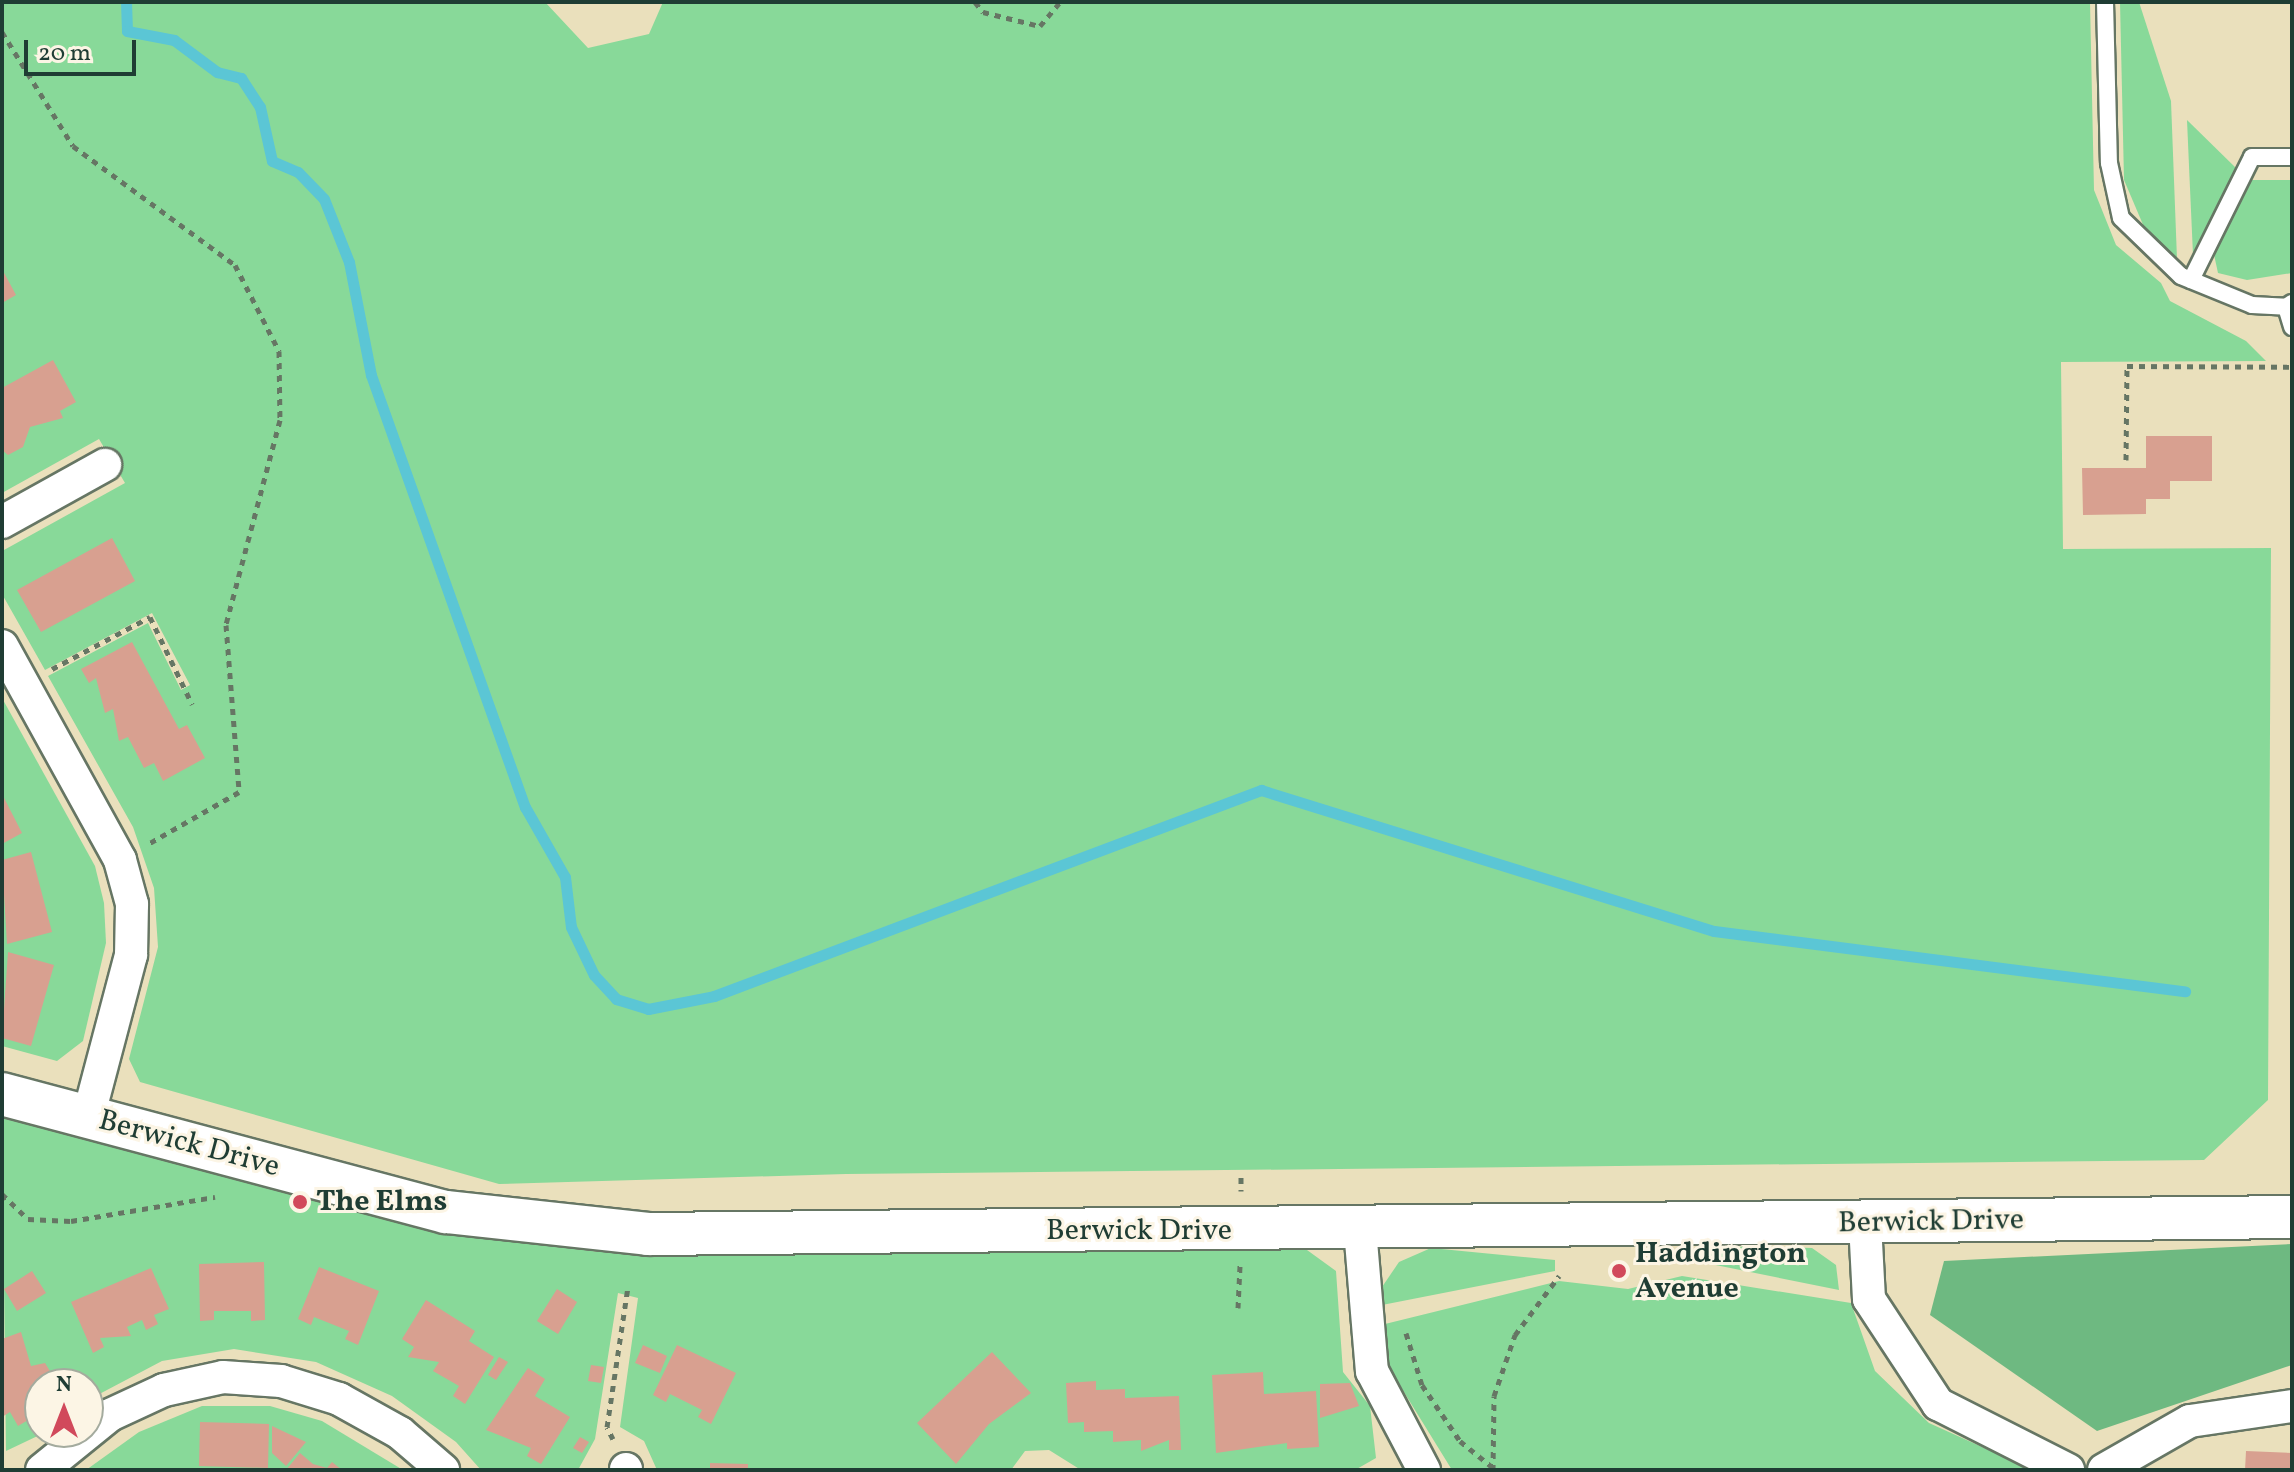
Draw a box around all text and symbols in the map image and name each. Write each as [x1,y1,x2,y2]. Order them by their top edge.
scale bar [28,24,140,74]
text: 20 m [38,37,91,71]
street label: Berwick Drive [95,1103,283,1185]
place label: The Elms [316,1184,447,1220]
marker: The Elms [291,1193,309,1211]
street label: Berwick Drive [1838,1202,2024,1242]
street label: Berwick Drive [1046,1213,1232,1249]
place label: Haddington Avenue [1635,1236,1806,1306]
marker: Haddington Avenue [1610,1262,1628,1280]
north arrow [24,1368,104,1448]
text: N [56,1370,72,1401]

